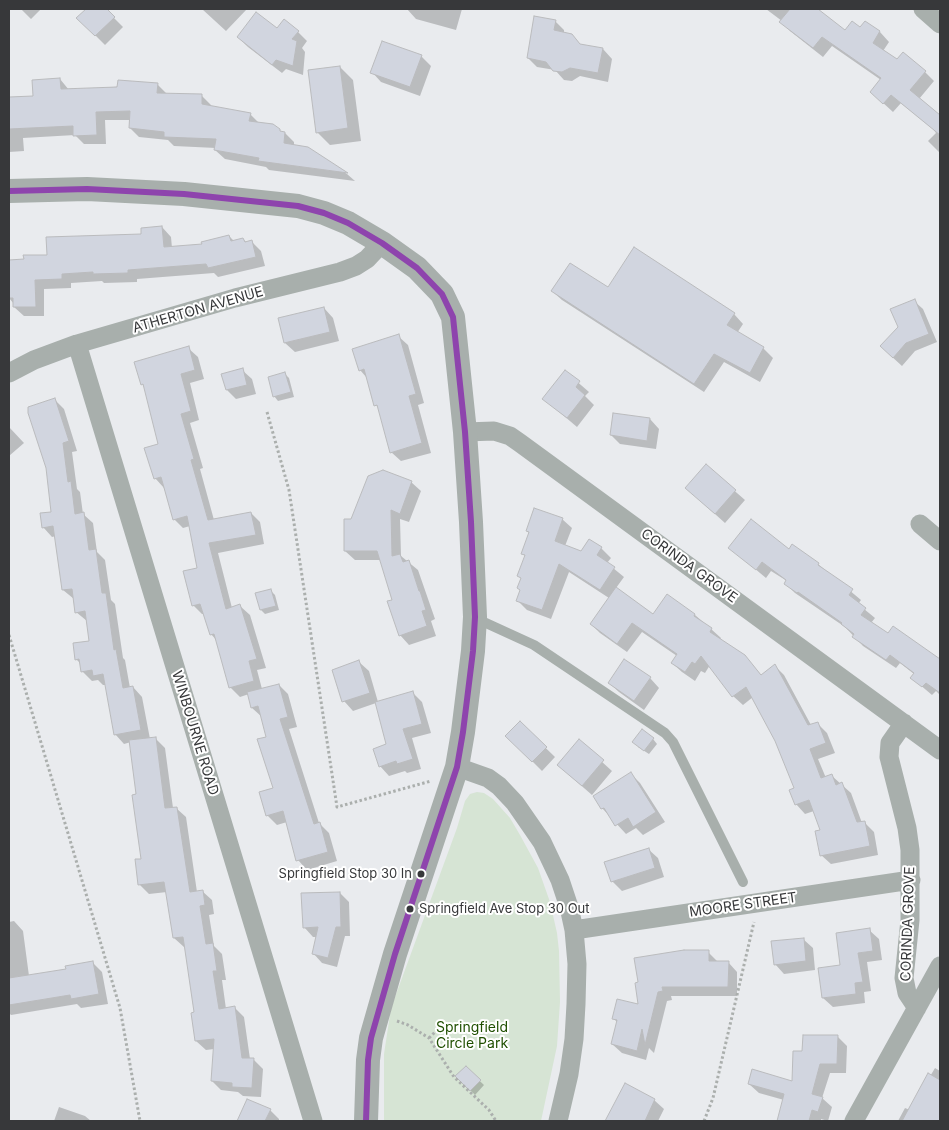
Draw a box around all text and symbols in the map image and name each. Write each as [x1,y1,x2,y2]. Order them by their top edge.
street label: ATHERTON AVENUE [131,283,265,337]
street label: CORINDA GROVE [637,525,741,607]
street label: WINBOURNE ROAD [168,669,222,797]
place label: Springfield Stop 30 In [279,866,412,882]
street label: CORINDA GROVE [898,866,918,982]
marker: Springfield Stop 30 In [416,869,426,879]
street label: MOORE STREET [688,889,798,921]
place label: Springfield Ave Stop 30 Out [419,901,590,917]
marker: Springfield Ave Stop 30 Out [405,904,415,914]
park label: Springfield Circle Park [436,1020,508,1052]

